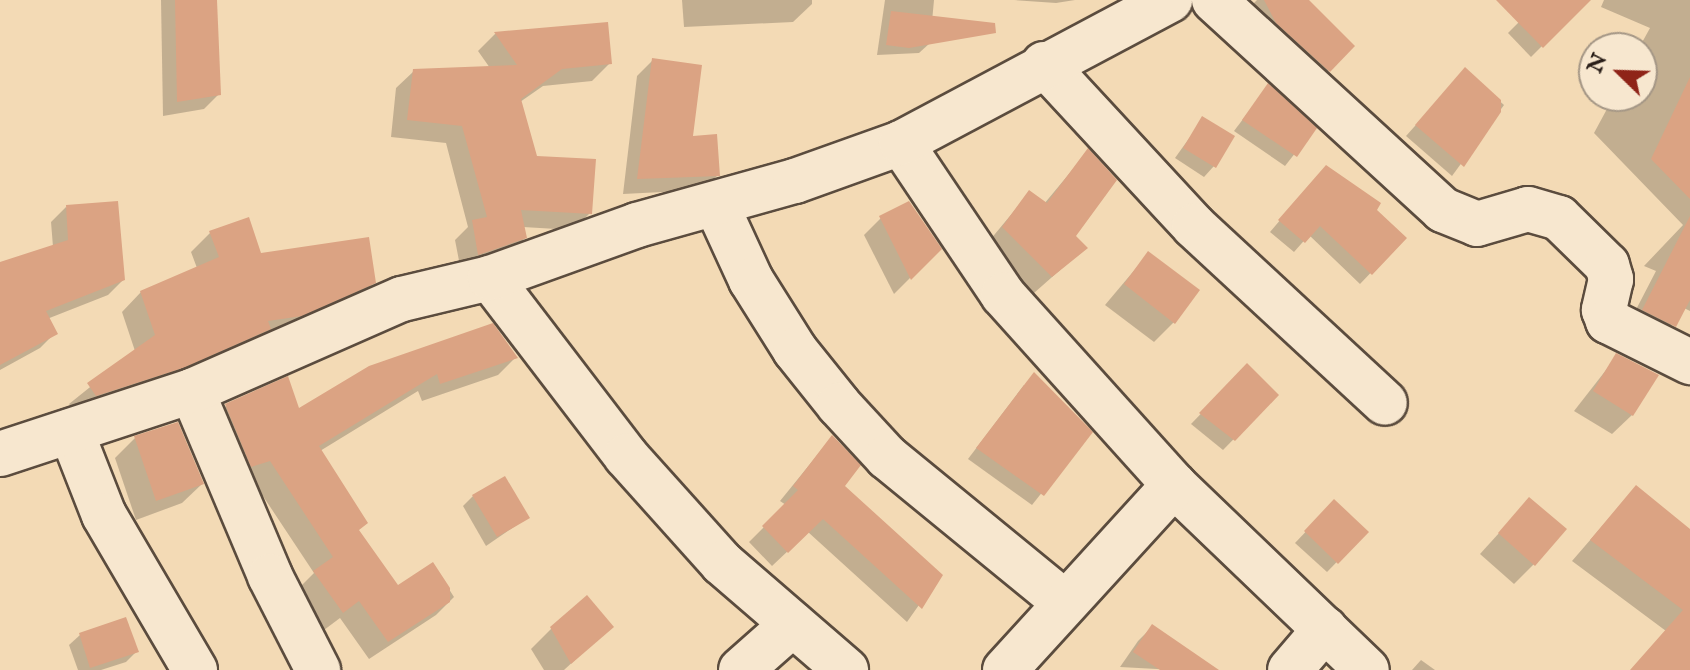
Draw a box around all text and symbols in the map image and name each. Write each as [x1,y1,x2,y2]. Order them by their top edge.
north arrow [1578,32,1658,112]
text: N [1581,49,1614,78]

